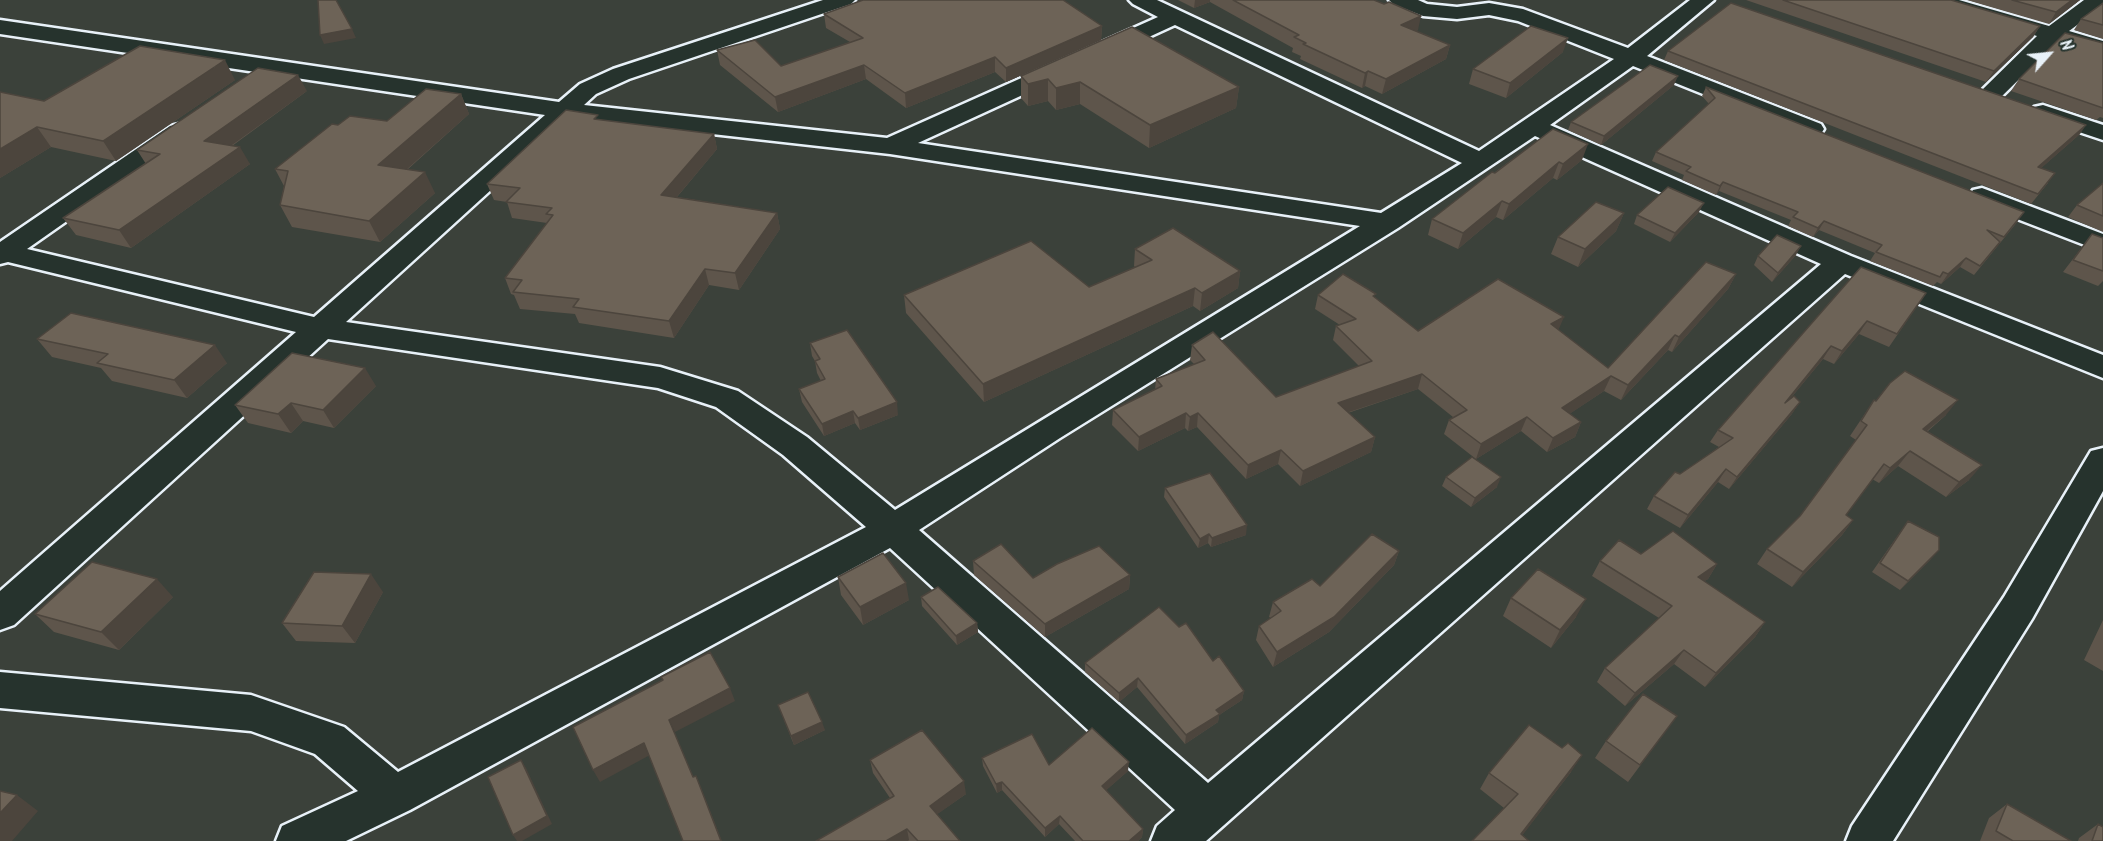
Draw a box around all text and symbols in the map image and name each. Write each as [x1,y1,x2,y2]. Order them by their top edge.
north arrow [2019,24,2079,84]
text: N [2052,35,2079,56]

